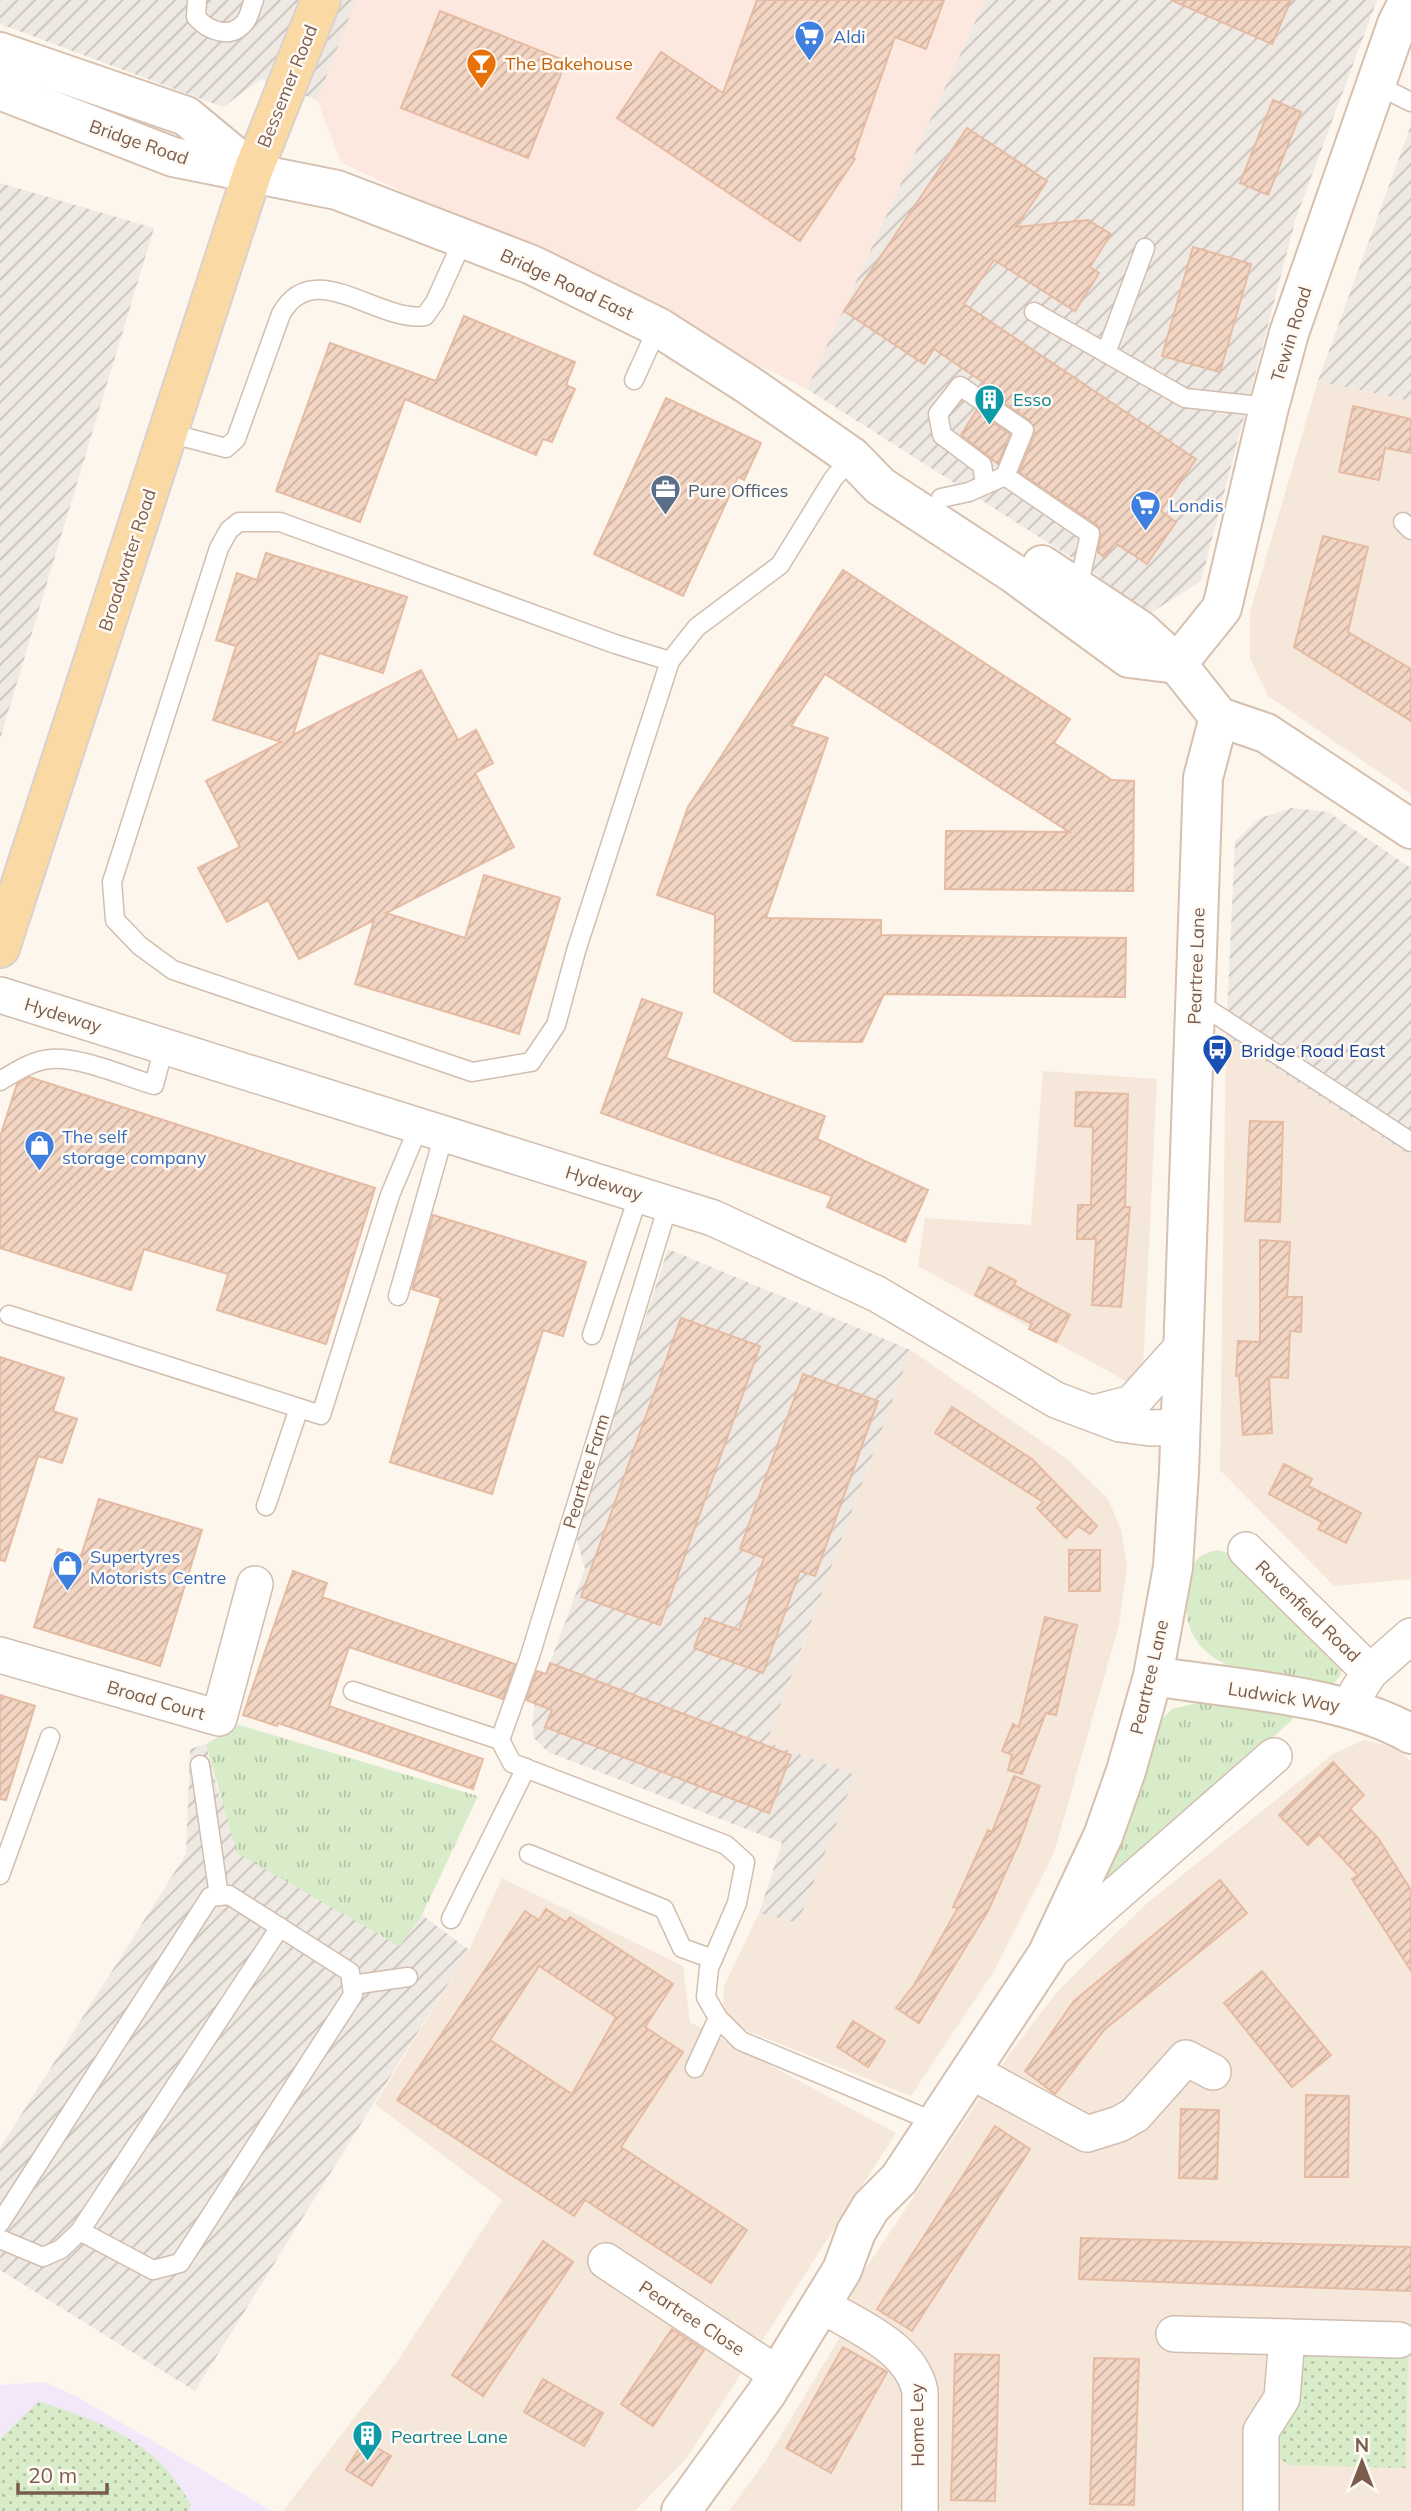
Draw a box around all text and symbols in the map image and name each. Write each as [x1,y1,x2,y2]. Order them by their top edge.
supermarket icon: Aldi [793,19,827,63]
street label: Bessemer Road [252,21,322,151]
place label: Aldi [833,25,866,48]
bar icon: The Bakehouse [465,46,499,90]
place label: The Bakehouse [505,52,633,75]
street label: Bridge Road [86,114,192,170]
street label: Bridge Road East [497,243,637,325]
street label: Tewin Road [1266,284,1316,384]
building icon: Esso [973,382,1007,426]
place label: Esso [1013,388,1052,411]
office icon: Pure Offices [648,473,682,517]
place label: Pure Offices [688,479,788,502]
street label: Broadwater Road [93,486,161,634]
supermarket icon: Londis [1129,488,1163,532]
place label: Londis [1169,494,1224,517]
street label: Peartree Lane [1182,907,1210,1025]
street label: Hydeway [22,992,105,1038]
bus stop icon: Bridge Road East [1201,1033,1235,1077]
place label: Bridge Road East [1241,1039,1385,1062]
place label: The self storage company [62,1125,207,1169]
shop icon: The self storage company [22,1129,56,1173]
street label: Hydeway [563,1160,646,1206]
street label: Peartree Farm [558,1411,614,1531]
place label: Supertyres Motorists Centre [90,1545,226,1589]
shop icon: Supertyres Motorists Centre [50,1549,84,1593]
street label: Ravenfield Road [1251,1555,1365,1667]
street label: Peartree Lane [1125,1617,1173,1737]
street label: Broad Court [104,1675,208,1725]
street label: Ludwick Way [1226,1677,1342,1717]
street label: Peartree Close [635,2275,749,2361]
street label: Home Ley [905,2383,929,2467]
building icon: Peartree Lane [351,2419,385,2463]
place label: Peartree Lane [391,2425,508,2448]
north arrow [1327,2427,1397,2497]
text: N [1355,2433,1369,2457]
scale bar [18,2452,107,2496]
text: 20 m [28,2462,77,2488]

